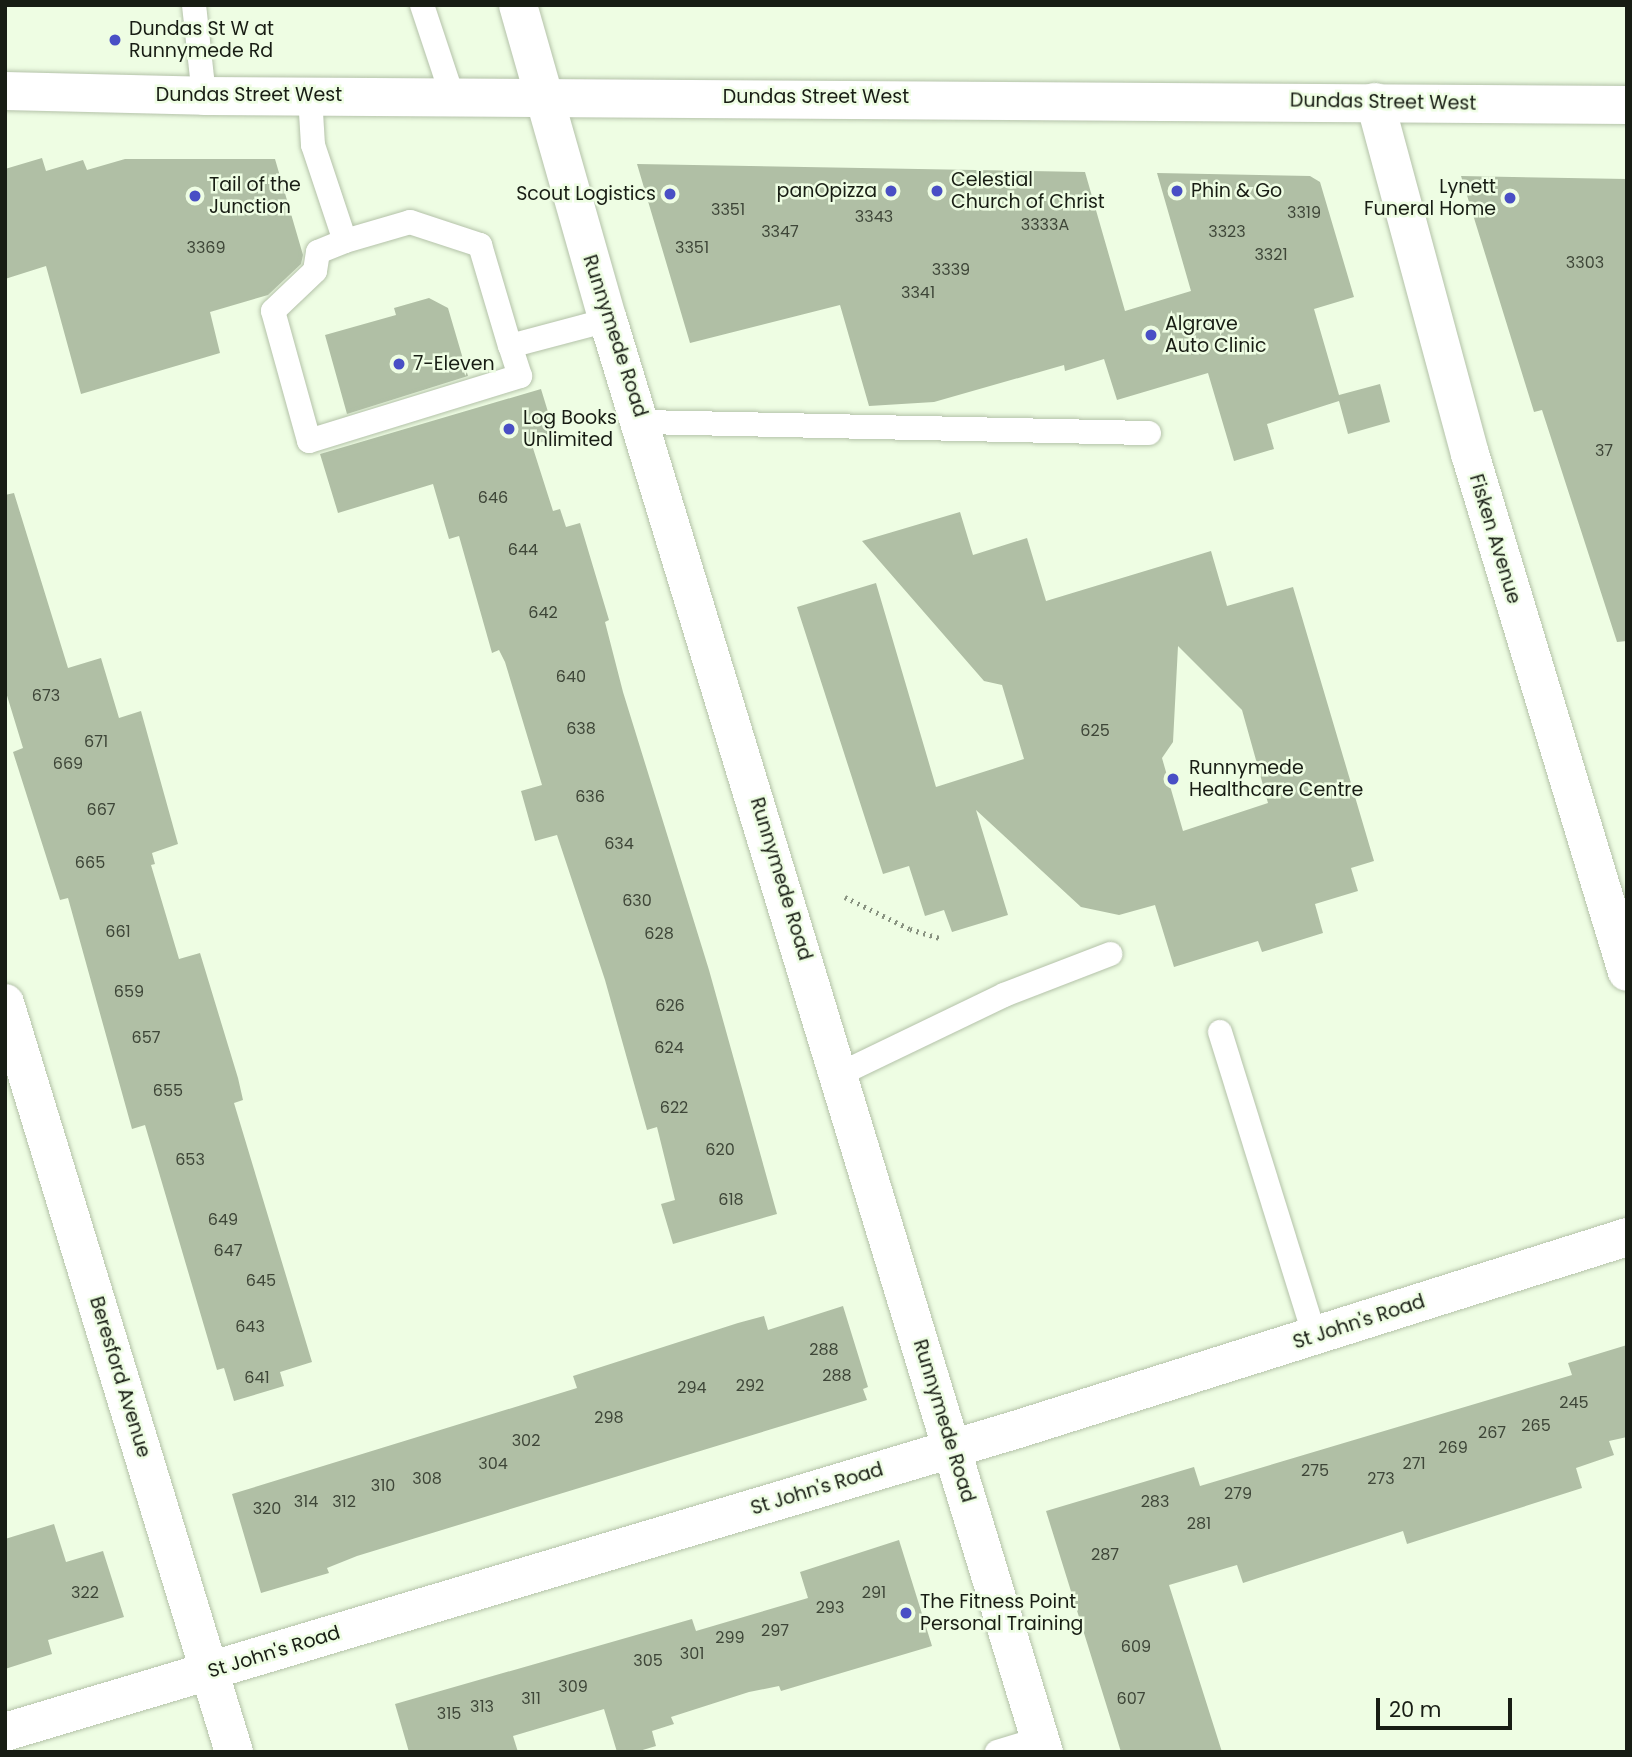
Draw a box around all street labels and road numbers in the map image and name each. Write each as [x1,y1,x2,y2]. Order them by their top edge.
street label: Dundas Street West [156,84,342,106]
street label: Dundas Street West [723,86,909,108]
street label: Dundas Street West [1290,89,1476,115]
street label: Runnymede Road [578,252,652,420]
street label: Fisken Avenue [1464,471,1526,607]
street label: Runnymede Road [745,795,817,963]
street label: St John's Road [1290,1290,1428,1354]
street label: Beresford Avenue [85,1294,155,1460]
street label: Runnymede Road [908,1337,980,1505]
street label: St John's Road [748,1458,886,1520]
street label: St John's Road [205,1621,343,1683]

